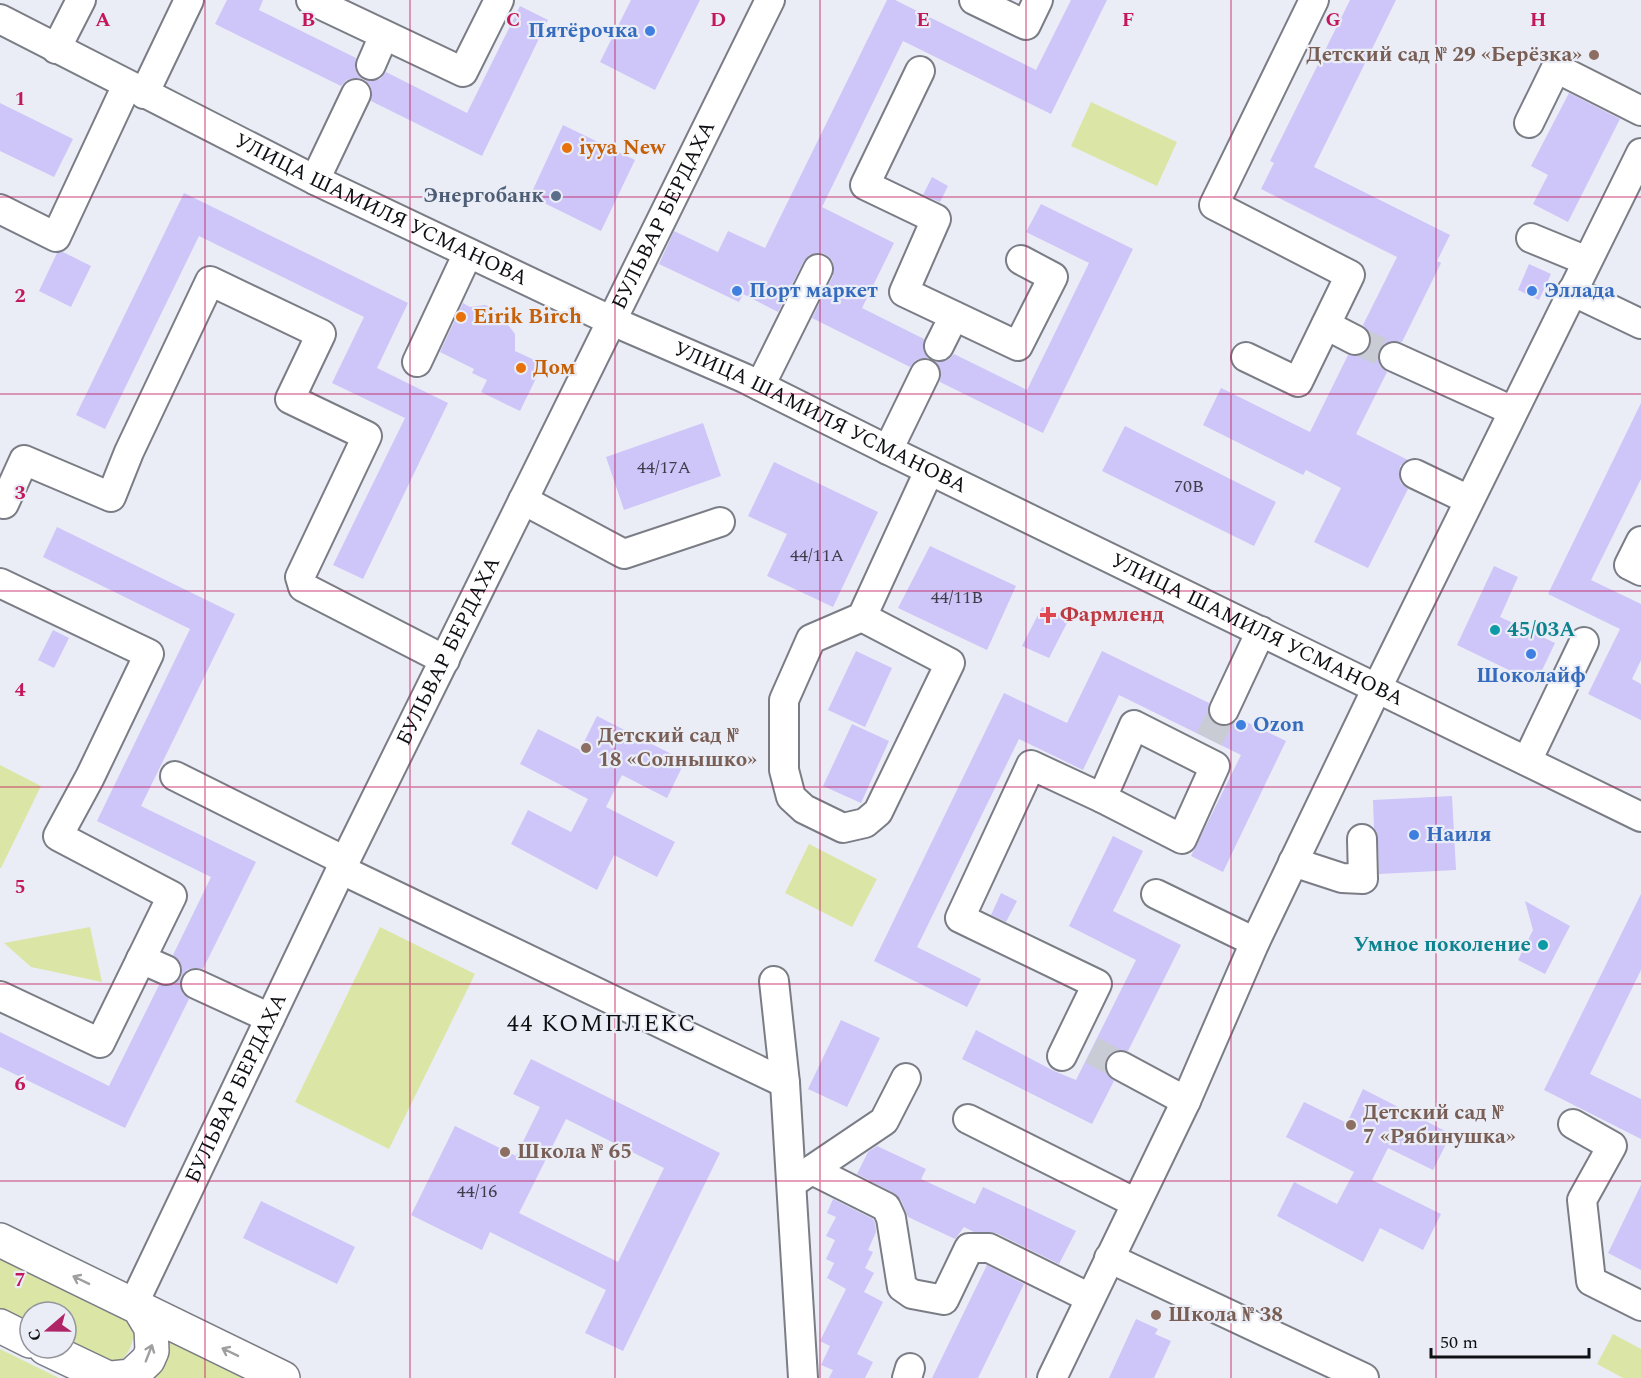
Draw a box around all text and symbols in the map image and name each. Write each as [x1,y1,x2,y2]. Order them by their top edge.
text: A [95,5,111,35]
text: B [301,5,315,35]
text: C [506,5,520,35]
text: D [710,5,726,35]
text: E [916,5,930,35]
text: F [1122,5,1134,35]
text: G [1325,5,1341,35]
text: H [1530,5,1546,35]
place label: Пятёрочка [528,15,638,47]
marker: Пятёрочка [643,24,657,38]
place label: Детский сад № 29 «Берёзка» [1306,39,1582,71]
marker: Детский сад № 29 «Берёзка» [1587,48,1601,62]
text: 1 [14,84,26,114]
street label: БУЛЬВАР БЕРДАХА [603,115,724,315]
street label: УЛИЦА ШАМИЛЯ УСМАНОВА [228,125,533,295]
place label: iyya New [579,132,667,164]
marker: iyya New [560,141,574,155]
place label: Энергобанк [423,180,544,212]
marker: Энергобанк [549,189,563,203]
place label: Порт маркет [749,275,878,307]
place label: Эллада [1544,275,1615,307]
text: 2 [14,281,26,311]
marker: Порт маркет [730,284,744,298]
marker: Эллада [1525,284,1539,298]
place label: Eirik Birch [473,301,582,333]
marker: Eirik Birch [454,310,468,324]
street label: УЛИЦА ШАМИЛЯ УСМАНОВА [668,333,973,502]
place label: Дом [533,352,576,384]
marker: Дом [514,361,528,375]
house number: 44/17А [637,454,691,481]
house number: 70В [1174,473,1204,500]
text: 3 [14,478,26,508]
house number: 44/11А [790,542,844,569]
street label: УЛИЦА ШАМИЛЯ УСМАНОВА [1105,545,1409,715]
street label: БУЛЬВАР БЕРДАХА [388,551,509,751]
house number: 44/11В [931,584,983,611]
place label: Фармленд [1060,599,1164,631]
marker: Фармленд [1041,608,1055,622]
place label: 45/03А [1507,614,1576,646]
marker: 45/03А [1488,623,1502,637]
marker: Шоколайф [1524,647,1538,661]
place label: Шоколайф [1476,660,1586,692]
text: 4 [14,675,26,705]
place label: Ozon [1253,709,1305,741]
marker: Ozon [1234,718,1248,732]
place label: Детский сад № 18 «Солнышко» [598,720,757,776]
marker: Детский сад № 18 «Солнышко» [579,741,593,755]
place label: Наиля [1426,819,1492,851]
marker: Наиля [1407,828,1421,842]
text: 5 [14,872,26,902]
place label: Умное поколение [1354,929,1531,961]
marker: Умное поколение [1536,938,1550,952]
street label: БУЛЬВАР БЕРДАХА [177,988,296,1189]
district label: 44 КОМПЛЕКС [507,1006,697,1042]
text: 6 [14,1069,26,1099]
place label: Детский сад № 7 «Рябинушка» [1363,1097,1516,1153]
marker: Детский сад № 7 «Рябинушка» [1344,1118,1358,1132]
place label: Школа № 65 [517,1136,632,1168]
marker: Школа № 65 [498,1145,512,1159]
house number: 44/16 [457,1178,497,1205]
text: 7 [14,1265,26,1295]
one-way arrow [72,1273,90,1285]
place label: Школа № 38 [1168,1299,1283,1331]
north arrow [18,1300,78,1360]
marker: Школа № 38 [1149,1308,1163,1322]
scale bar [1431,1321,1588,1359]
text: С [22,1325,48,1344]
text: 50 m [1440,1329,1478,1356]
one-way arrow [144,1344,155,1363]
one-way arrow [222,1346,240,1358]

